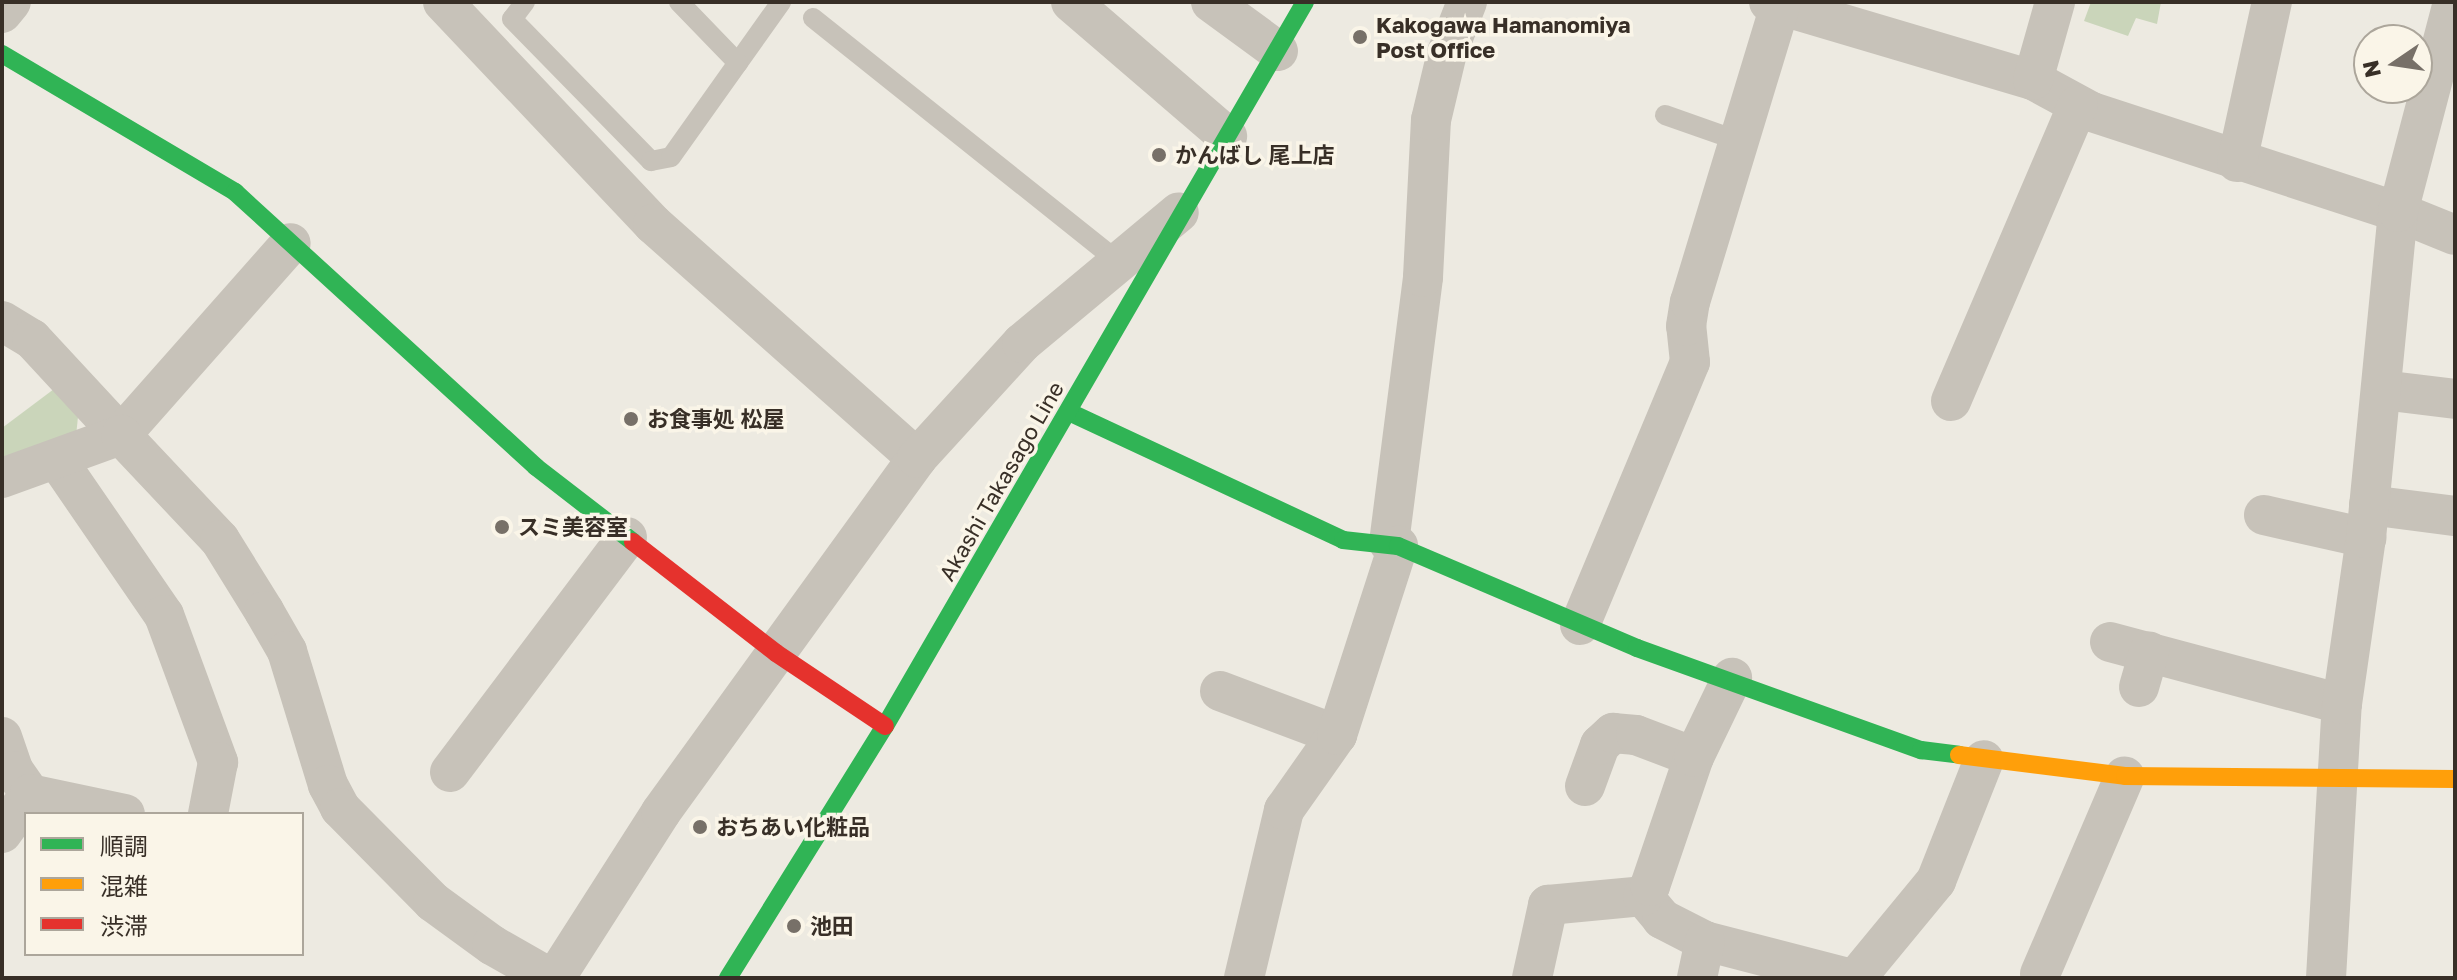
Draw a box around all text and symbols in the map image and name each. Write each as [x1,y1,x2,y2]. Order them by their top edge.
place label: Kakogawa Hamanomiya Post Office [1376,11,1631,62]
north arrow [2353,24,2433,104]
marker: Kakogawa Hamanomiya Post Office [1351,28,1369,46]
text: N [2356,58,2386,80]
place label: かんばし 尾上店 [1175,142,1334,168]
marker: かんばし 尾上店 [1150,146,1168,164]
street label: Akashi Takasago Line [933,377,1069,585]
place label: お食事処 松屋 [647,406,784,432]
marker: お食事処 松屋 [622,410,640,428]
place label: スミ美容室 [518,514,628,540]
marker: スミ美容室 [493,518,511,536]
legend [24,812,304,956]
place label: おちあい化粧品 [716,814,870,840]
marker: おちあい化粧品 [691,818,709,836]
text: 順調 [100,831,148,860]
text: 混雑 [100,871,148,900]
text: 渋滞 [100,911,148,940]
place label: 池田 [810,913,854,939]
marker: 池田 [785,917,803,935]

